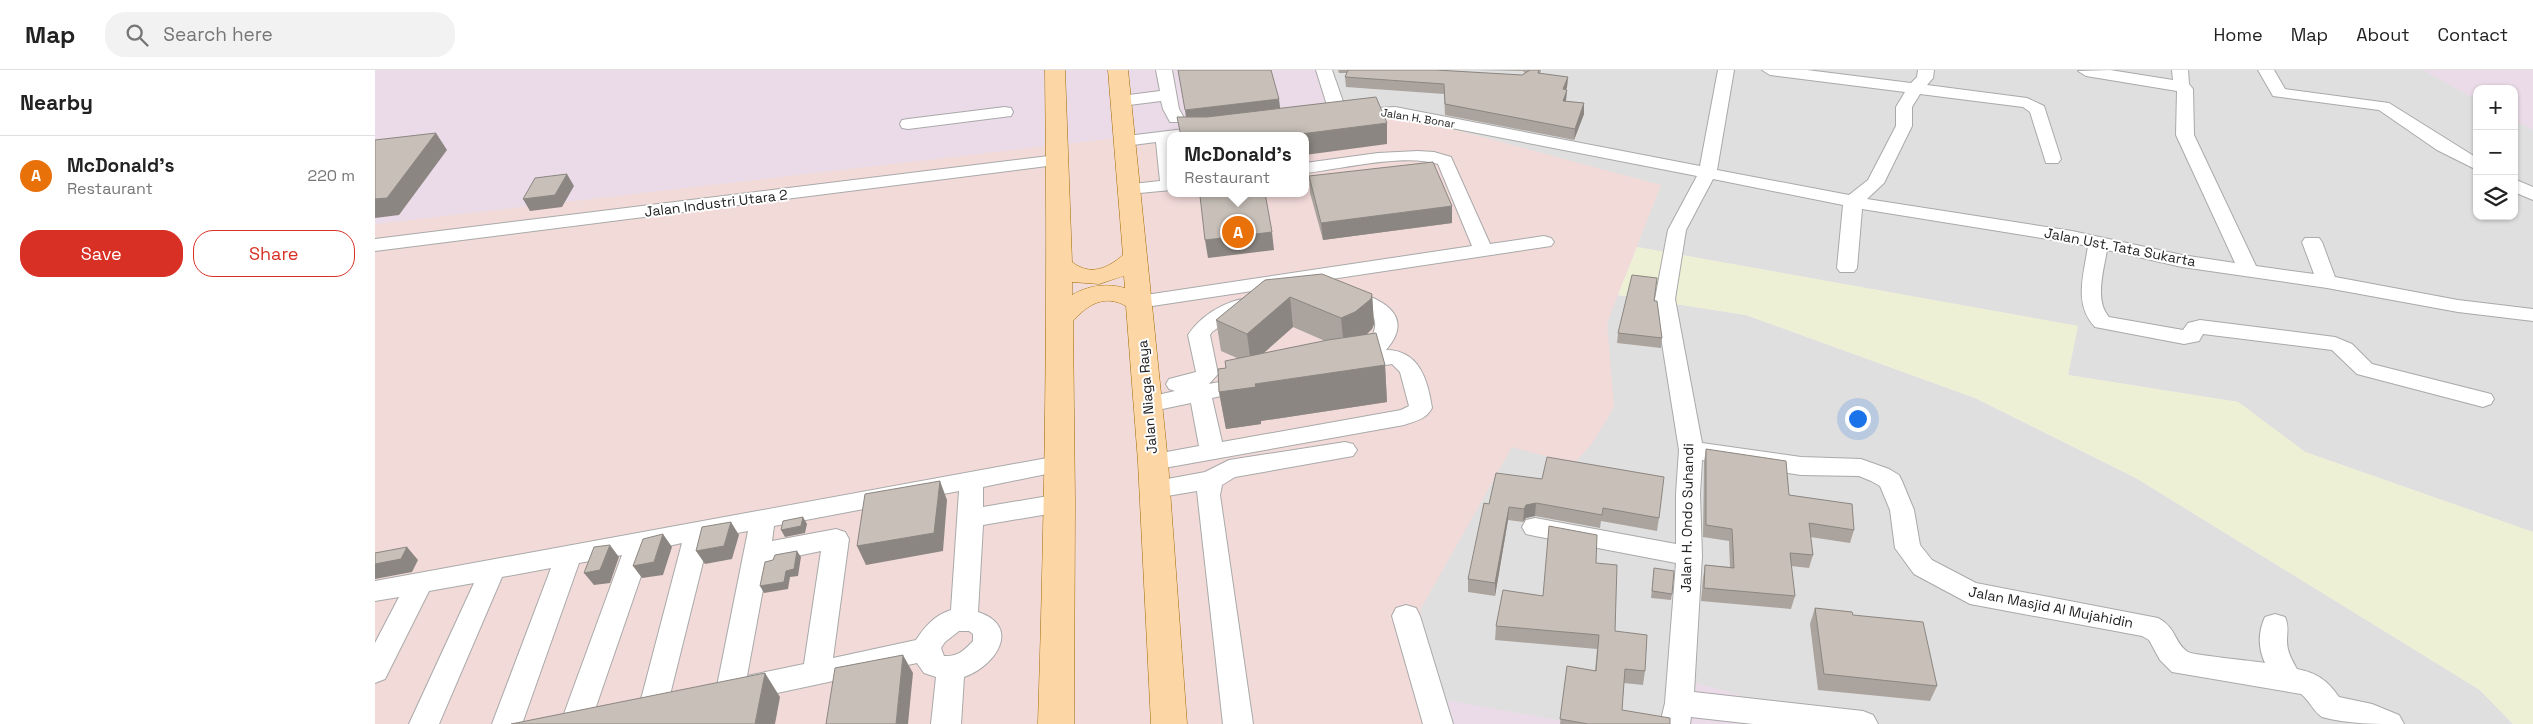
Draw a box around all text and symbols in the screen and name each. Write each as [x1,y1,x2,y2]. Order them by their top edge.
search box [105,12,455,57]
text: Map [25,19,75,50]
icon: search [123,21,151,49]
text: Search here [163,22,273,47]
text: Home [2214,23,2263,46]
text: Map [2291,23,2328,46]
text: About [2356,23,2410,46]
text: Contact [2438,23,2508,46]
map controls [2473,85,2518,220]
button: + [2473,85,2518,130]
text: Nearby [20,89,93,116]
street label: Jalan H. Bonar [1380,105,1456,131]
button: − [2473,130,2518,175]
popup [1167,132,1309,197]
text: McDonald's [1184,142,1292,167]
text: McDonald's [67,153,174,178]
text: A [31,165,41,186]
text: 220 m [308,165,355,186]
text: Restaurant [1184,167,1270,188]
button: layers [2473,175,2518,220]
text: Restaurant [67,178,153,199]
street label: Jalan Industri Utara 2 [643,185,789,221]
pin: A [1222,213,1254,251]
street label: Jalan Ust. Tata Sukarta [2043,223,2197,271]
button: Save [20,230,183,277]
button: Share [193,230,355,277]
street label: Jalan Niaga Raya [1133,339,1161,455]
your location [1845,406,1871,432]
street label: Jalan H. Ondo Suhandi [1677,443,1697,593]
street label: Jalan Masjid Al Mujahidin [1967,582,2135,632]

